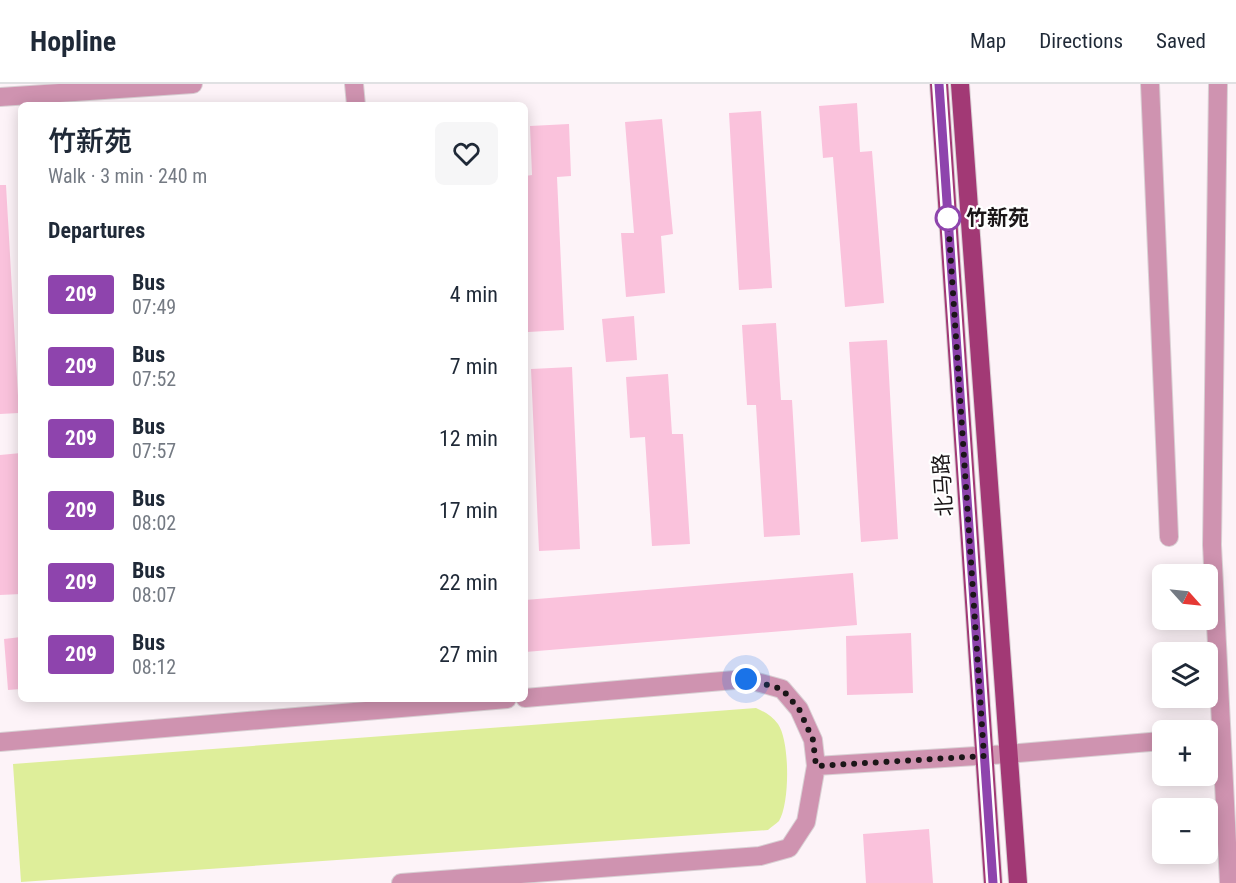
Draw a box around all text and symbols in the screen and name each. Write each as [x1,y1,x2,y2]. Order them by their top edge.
text: Hopline [30,25,116,58]
text: Map [970,29,1006,53]
text: Directions [1039,29,1123,53]
text: Saved [1156,29,1206,53]
button: heart [435,122,498,185]
text: 竹新苑 [48,125,132,158]
text: Walk · 3 min · 240 m [48,164,207,188]
marker: 竹新苑 [935,205,961,231]
place label: 竹新苑 [966,206,1029,230]
text: Departures [48,218,145,243]
text: Bus [132,270,165,295]
text: 209 [65,282,97,306]
text: 4 min [450,282,498,307]
text: 07:49 [132,295,176,319]
text: Bus [132,342,165,367]
text: 209 [65,354,97,378]
text: 7 min [450,354,498,379]
text: 07:52 [132,367,176,391]
text: Bus [132,414,165,439]
text: 209 [65,426,97,450]
text: 12 min [439,426,498,451]
text: 07:57 [132,439,176,463]
street label: 北马路 [929,453,957,517]
text: Bus [132,486,165,511]
text: 209 [65,498,97,522]
text: 17 min [439,498,498,523]
text: 08:02 [132,511,176,535]
text: Bus [132,558,165,583]
north arrow [1152,564,1218,630]
map controls [1152,564,1218,864]
text: 209 [65,570,97,594]
text: 22 min [439,570,498,595]
text: 08:07 [132,583,176,607]
text: Bus [132,630,165,655]
text: 209 [65,642,97,666]
text: 27 min [439,642,498,667]
button: layers [1152,642,1218,708]
text: 08:12 [132,655,176,679]
your location [731,664,761,694]
button: + [1152,720,1218,786]
button: − [1152,798,1218,864]

